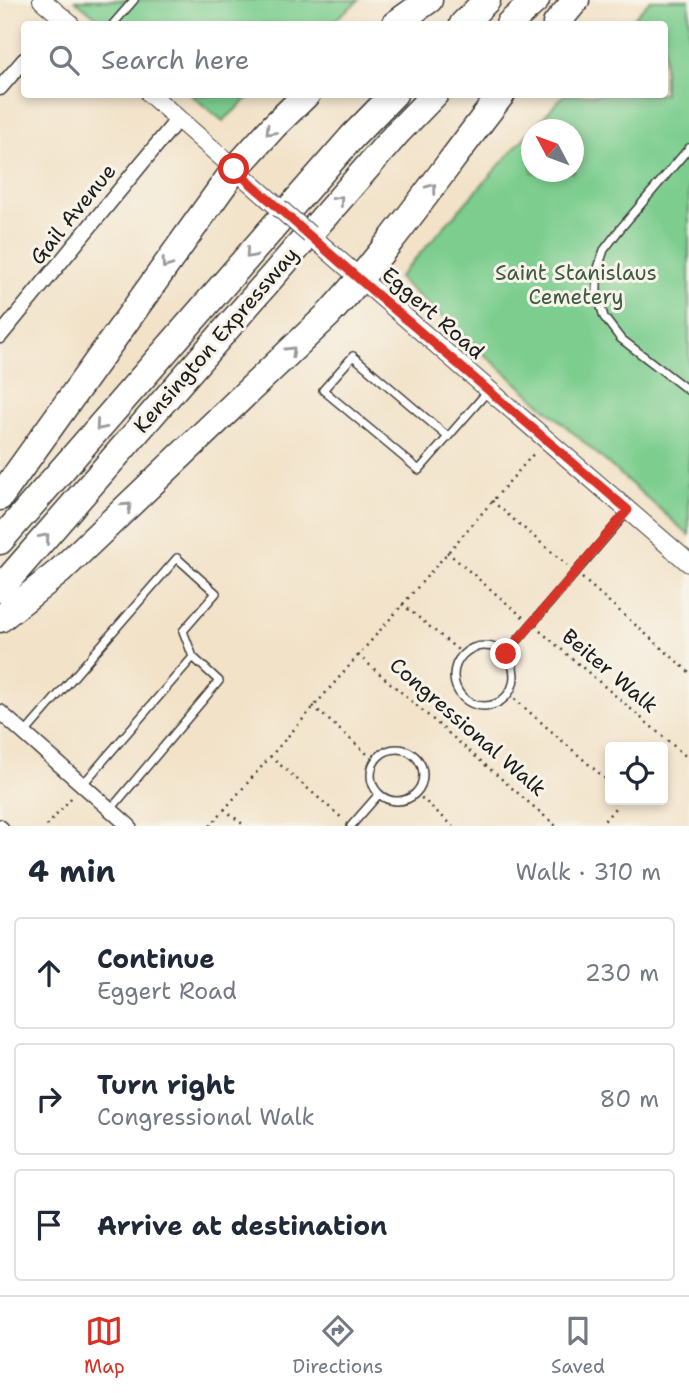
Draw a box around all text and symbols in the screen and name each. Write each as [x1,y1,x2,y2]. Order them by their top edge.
search box [21,21,668,98]
icon: search [45,41,83,79]
text: Search here [101,42,250,77]
north arrow [521,119,584,182]
one-way arrow [265,123,278,136]
route start [218,153,249,184]
street label: Gail Avenue [24,158,122,270]
one-way arrow [423,183,436,195]
one-way arrow [331,195,343,208]
street label: Kensington Expressway [127,241,305,439]
one-way arrow [245,246,258,259]
one-way arrow [162,256,174,269]
park label: Saint Stanislaus Cemetery [495,259,657,311]
street label: Eggert Road [376,261,490,365]
one-way arrow [283,346,296,359]
one-way arrow [96,418,108,431]
one-way arrow [119,502,132,515]
one-way arrow [37,533,49,546]
street label: Beiter Walk [556,623,664,719]
route end [490,638,521,669]
street label: Congressional Walk [384,651,552,803]
map controls [605,742,668,805]
button: locate [605,742,668,805]
text: 4 min [28,851,115,892]
text: Walk · 310 m [516,857,661,887]
text: Continue [97,941,215,976]
icon: ahead [30,954,68,992]
text: 230 m [585,958,659,988]
text: Eggert Road [97,976,237,1006]
text: Turn right [97,1067,235,1102]
icon: right [30,1080,68,1118]
text: 80 m [600,1084,659,1114]
text: Congressional Walk [97,1102,315,1132]
icon: arrive [30,1206,68,1244]
text: Arrive at destination [97,1208,387,1243]
tab: Map [84,1312,125,1379]
tab: Directions [293,1312,383,1379]
tab: Saved [551,1312,605,1379]

